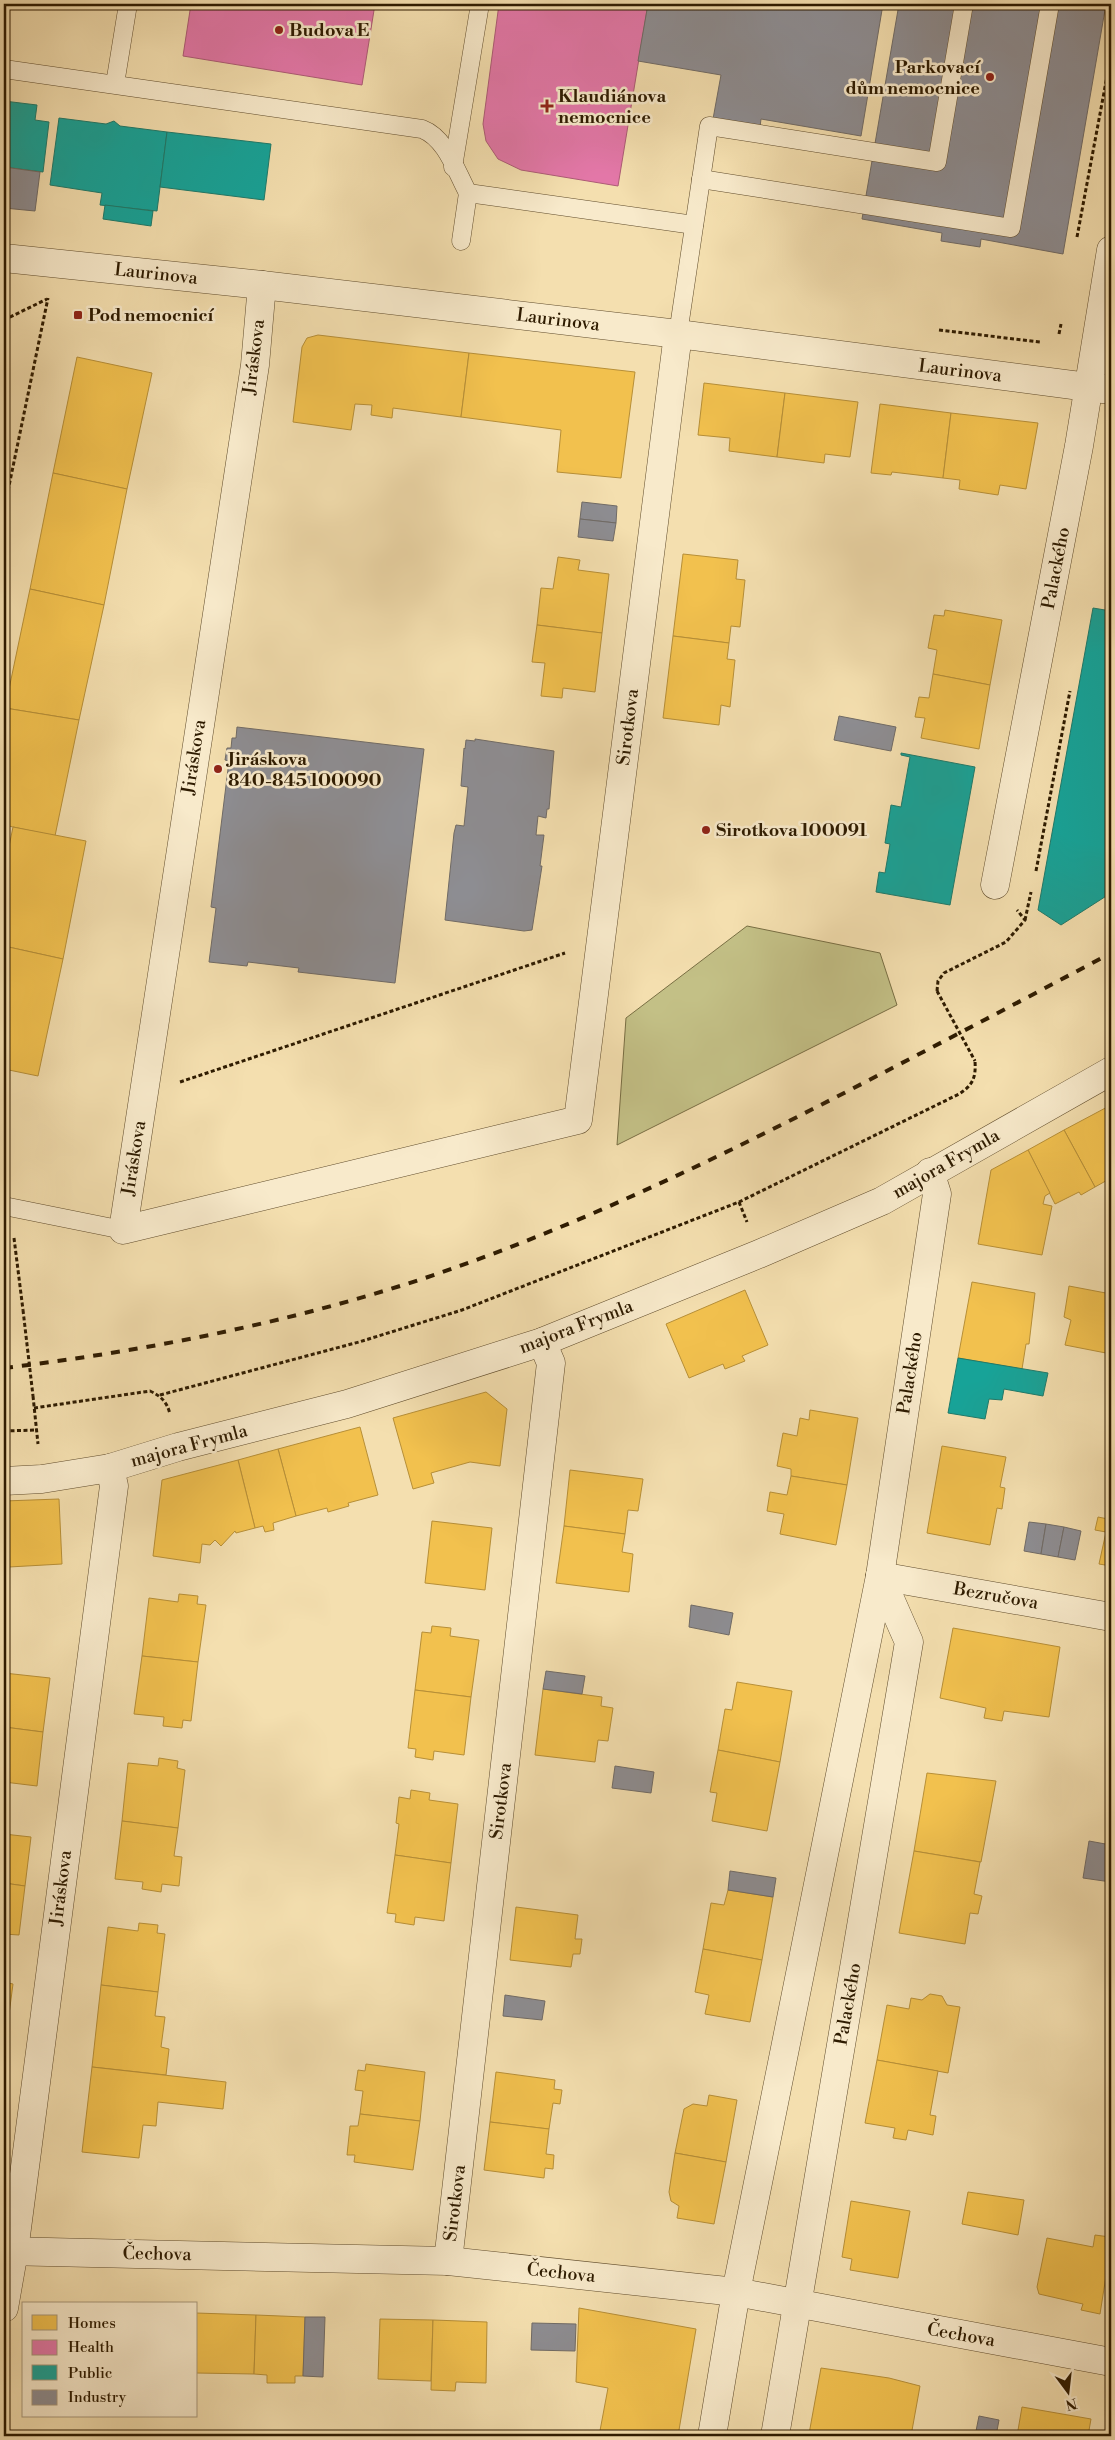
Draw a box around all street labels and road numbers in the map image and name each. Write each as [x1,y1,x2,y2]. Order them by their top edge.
street label: Laurinova [113,258,200,290]
street label: Laurinova [515,303,602,337]
street label: Jiráskova [238,317,270,397]
street label: Laurinova [917,354,1004,388]
street label: Palackého [1037,525,1075,611]
street label: Sirotkova [612,686,644,767]
street label: Jiráskova [177,717,211,797]
street label: Jiráskova [117,1118,151,1198]
street label: majora Frymla [888,1124,1005,1204]
street label: majora Frymla [516,1294,637,1359]
street label: Palackého [892,1330,928,1416]
street label: majora Frymla [128,1419,251,1473]
street label: Bezručova [951,1577,1041,1615]
street label: Sirotkova [485,1760,517,1841]
street label: Jiráskova [45,1848,77,1928]
street label: Palackého [829,1961,867,2047]
street label: Sirotkova [439,2162,471,2243]
street label: Čechova [122,2242,193,2266]
street label: Čechova [526,2258,597,2288]
street label: Čechova [925,2318,998,2352]

